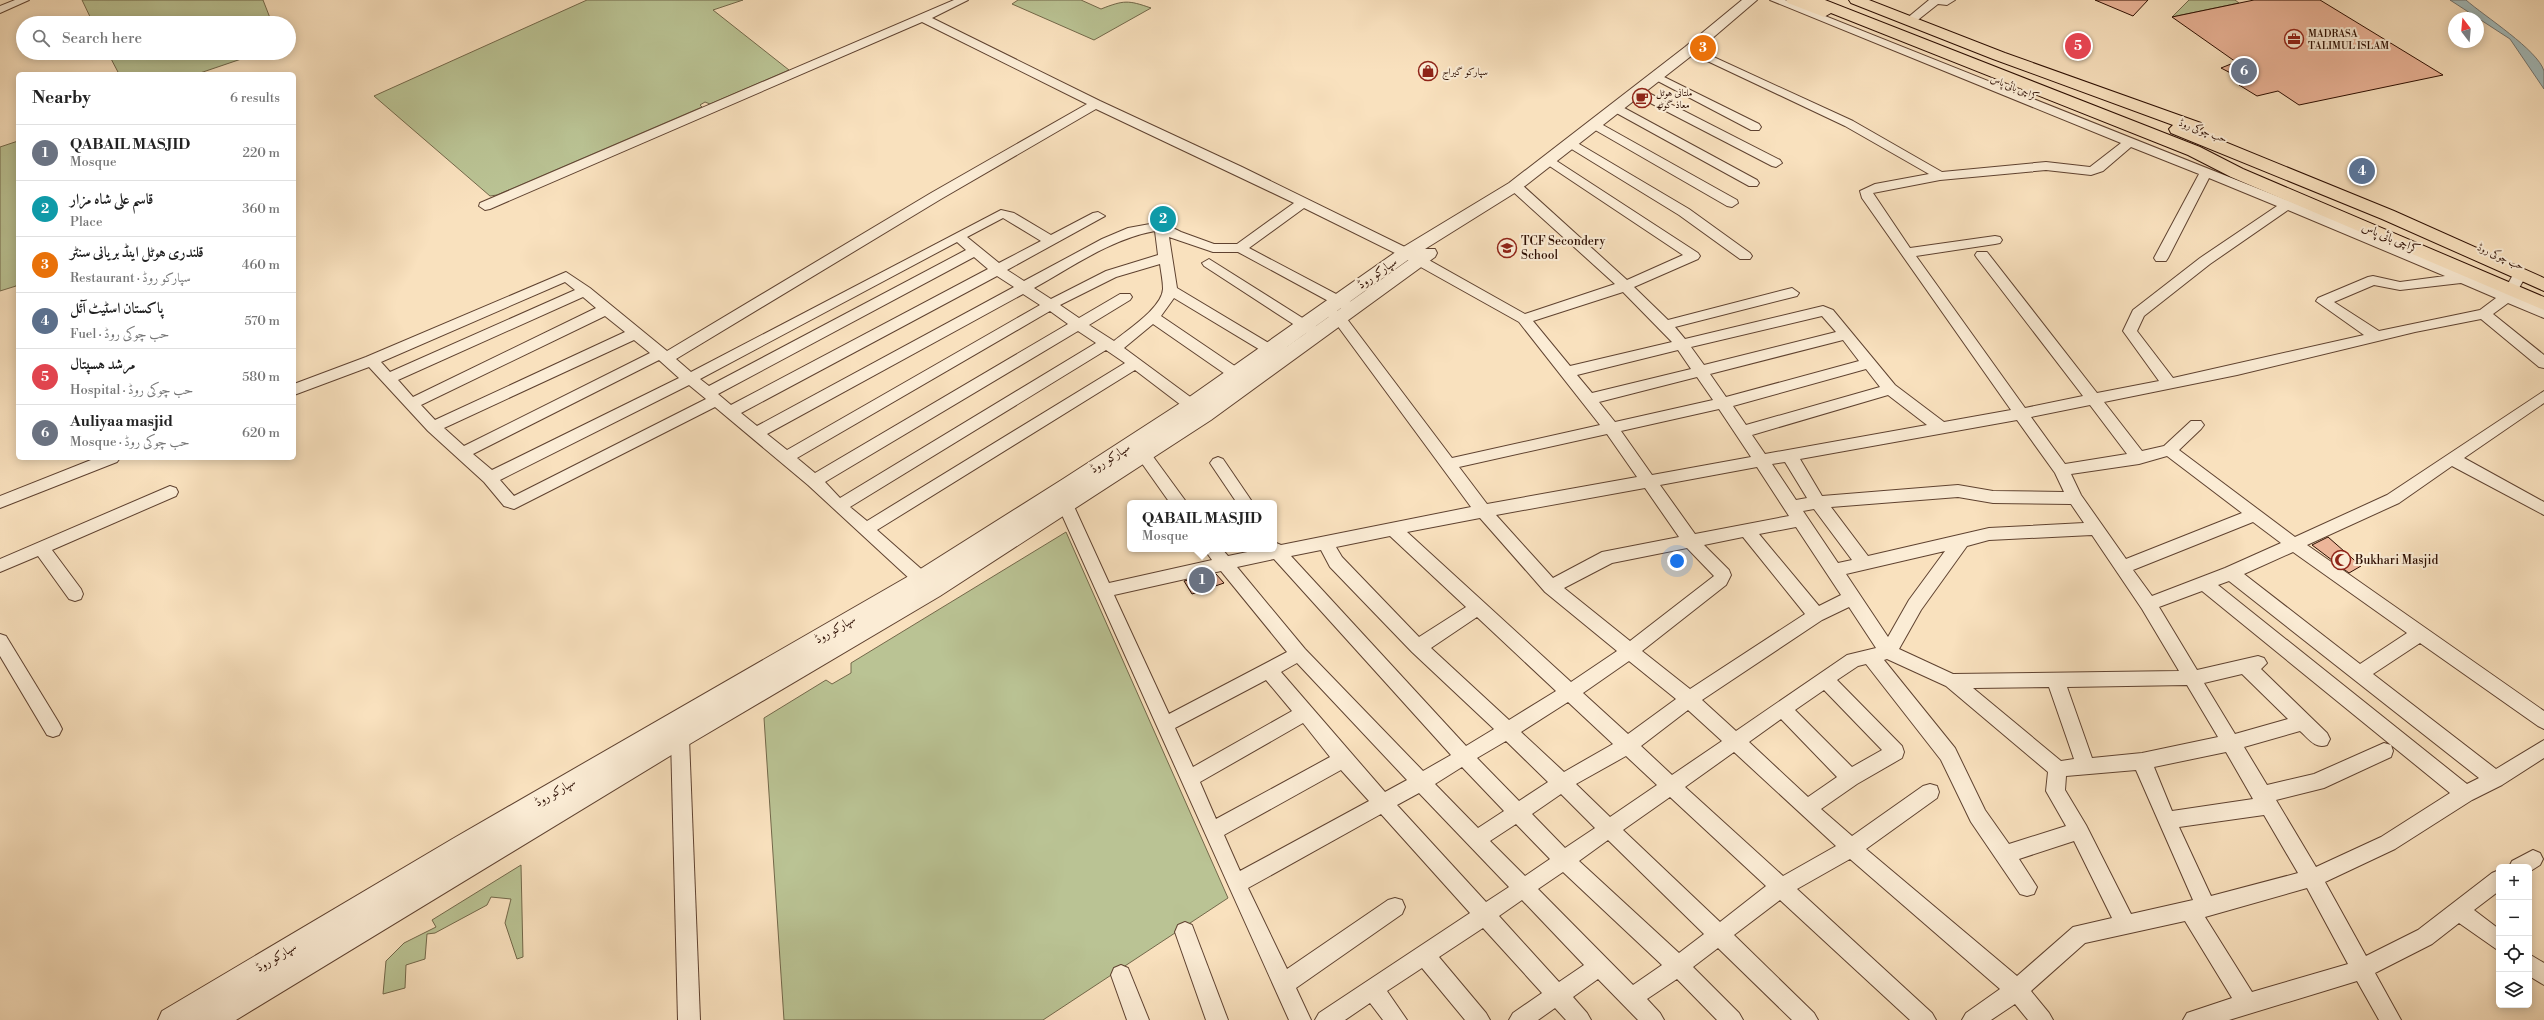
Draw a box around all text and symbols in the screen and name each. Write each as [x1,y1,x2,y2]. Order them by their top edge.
north arrow [2448,12,2484,48]
search box [16,16,296,60]
icon: search [30,27,52,49]
office icon: MADRASA TALIMUL ISLAM [2283,28,2305,50]
place label: MADRASA TALIMUL ISLAM [2308,28,2389,52]
text: Search here [62,29,142,48]
pin: 5 [2065,31,2091,61]
pin: 3 [1690,33,1716,63]
pin: 6 [2231,56,2257,86]
shop icon: سپارکو گیراج [1417,60,1439,82]
place label: سپارکو گیراج [1442,66,1488,81]
street label: کراچی بائی پاس [1988,73,2041,104]
text: Nearby [32,87,91,109]
cafe icon: ملتانی ہوٹل معاذ گوٹھ [1631,87,1653,109]
place label: ملتانی ہوٹل معاذ گوٹھ [1656,87,1692,111]
text: 6 results [230,90,280,106]
street label: حب چوکی روڈ [2177,116,2229,146]
text: QABAIL MASJID [70,135,190,154]
text: 1 [42,145,48,161]
text: 220 m [242,145,280,161]
text: Mosque [70,154,117,170]
pin: 4 [2349,156,2375,186]
text: قاسم علی شاہ مزار [70,190,154,209]
text: 2 [41,201,49,217]
text: 360 m [242,201,280,217]
pin: 2 [1150,204,1176,234]
text: Place [70,214,102,230]
street label: کراچی بائی پاس [2359,220,2422,258]
place label: TCF Secondery School [1521,234,1605,263]
school or university icon: TCF Secondery School [1496,237,1518,259]
street label: حب چوکی روڈ [2475,240,2526,274]
text: قلندری ہوٹل اینڈ بریانی سنٹر [70,243,204,262]
street label: سپارکو روڈ [1355,254,1400,292]
text: 3 [41,257,49,273]
text: 460 m [242,257,280,273]
text: Restaurant · سپارکو روڈ [70,270,191,286]
text: پاکستان اسٹیٹ آئل [70,299,163,318]
text: 4 [41,313,49,329]
text: 570 m [244,313,280,329]
text: Fuel · حب چوکی روڈ [70,326,169,342]
text: مرشد ہسپتال [70,355,135,374]
text: 5 [41,369,49,385]
text: 580 m [242,369,280,385]
text: Hospital · حب چوکی روڈ [70,382,193,398]
text: Auliyaa masjid [70,412,173,431]
text: 6 [41,425,49,441]
text: 620 m [242,425,280,441]
text: Mosque · حب چوکی روڈ [70,434,189,450]
street label: سپارکو روڈ [1087,440,1133,477]
popup [1127,500,1277,552]
text: QABAIL MASJID [1142,509,1262,528]
text: Mosque [1142,528,1188,544]
mosque icon: Bukhari Masjid [2330,549,2352,571]
your location [1667,551,1687,571]
place label: Bukhari Masjid [2354,553,2438,568]
pin: 1 [1189,565,1215,595]
street label: سپارکو روڈ [812,612,859,647]
street label: سپارکو روڈ [532,775,579,810]
map controls [2496,864,2532,1008]
button: + [2496,864,2532,900]
button: − [2496,900,2532,936]
button: locate [2496,936,2532,972]
street label: سپارکو روڈ [253,939,300,975]
button: layers [2496,972,2532,1008]

